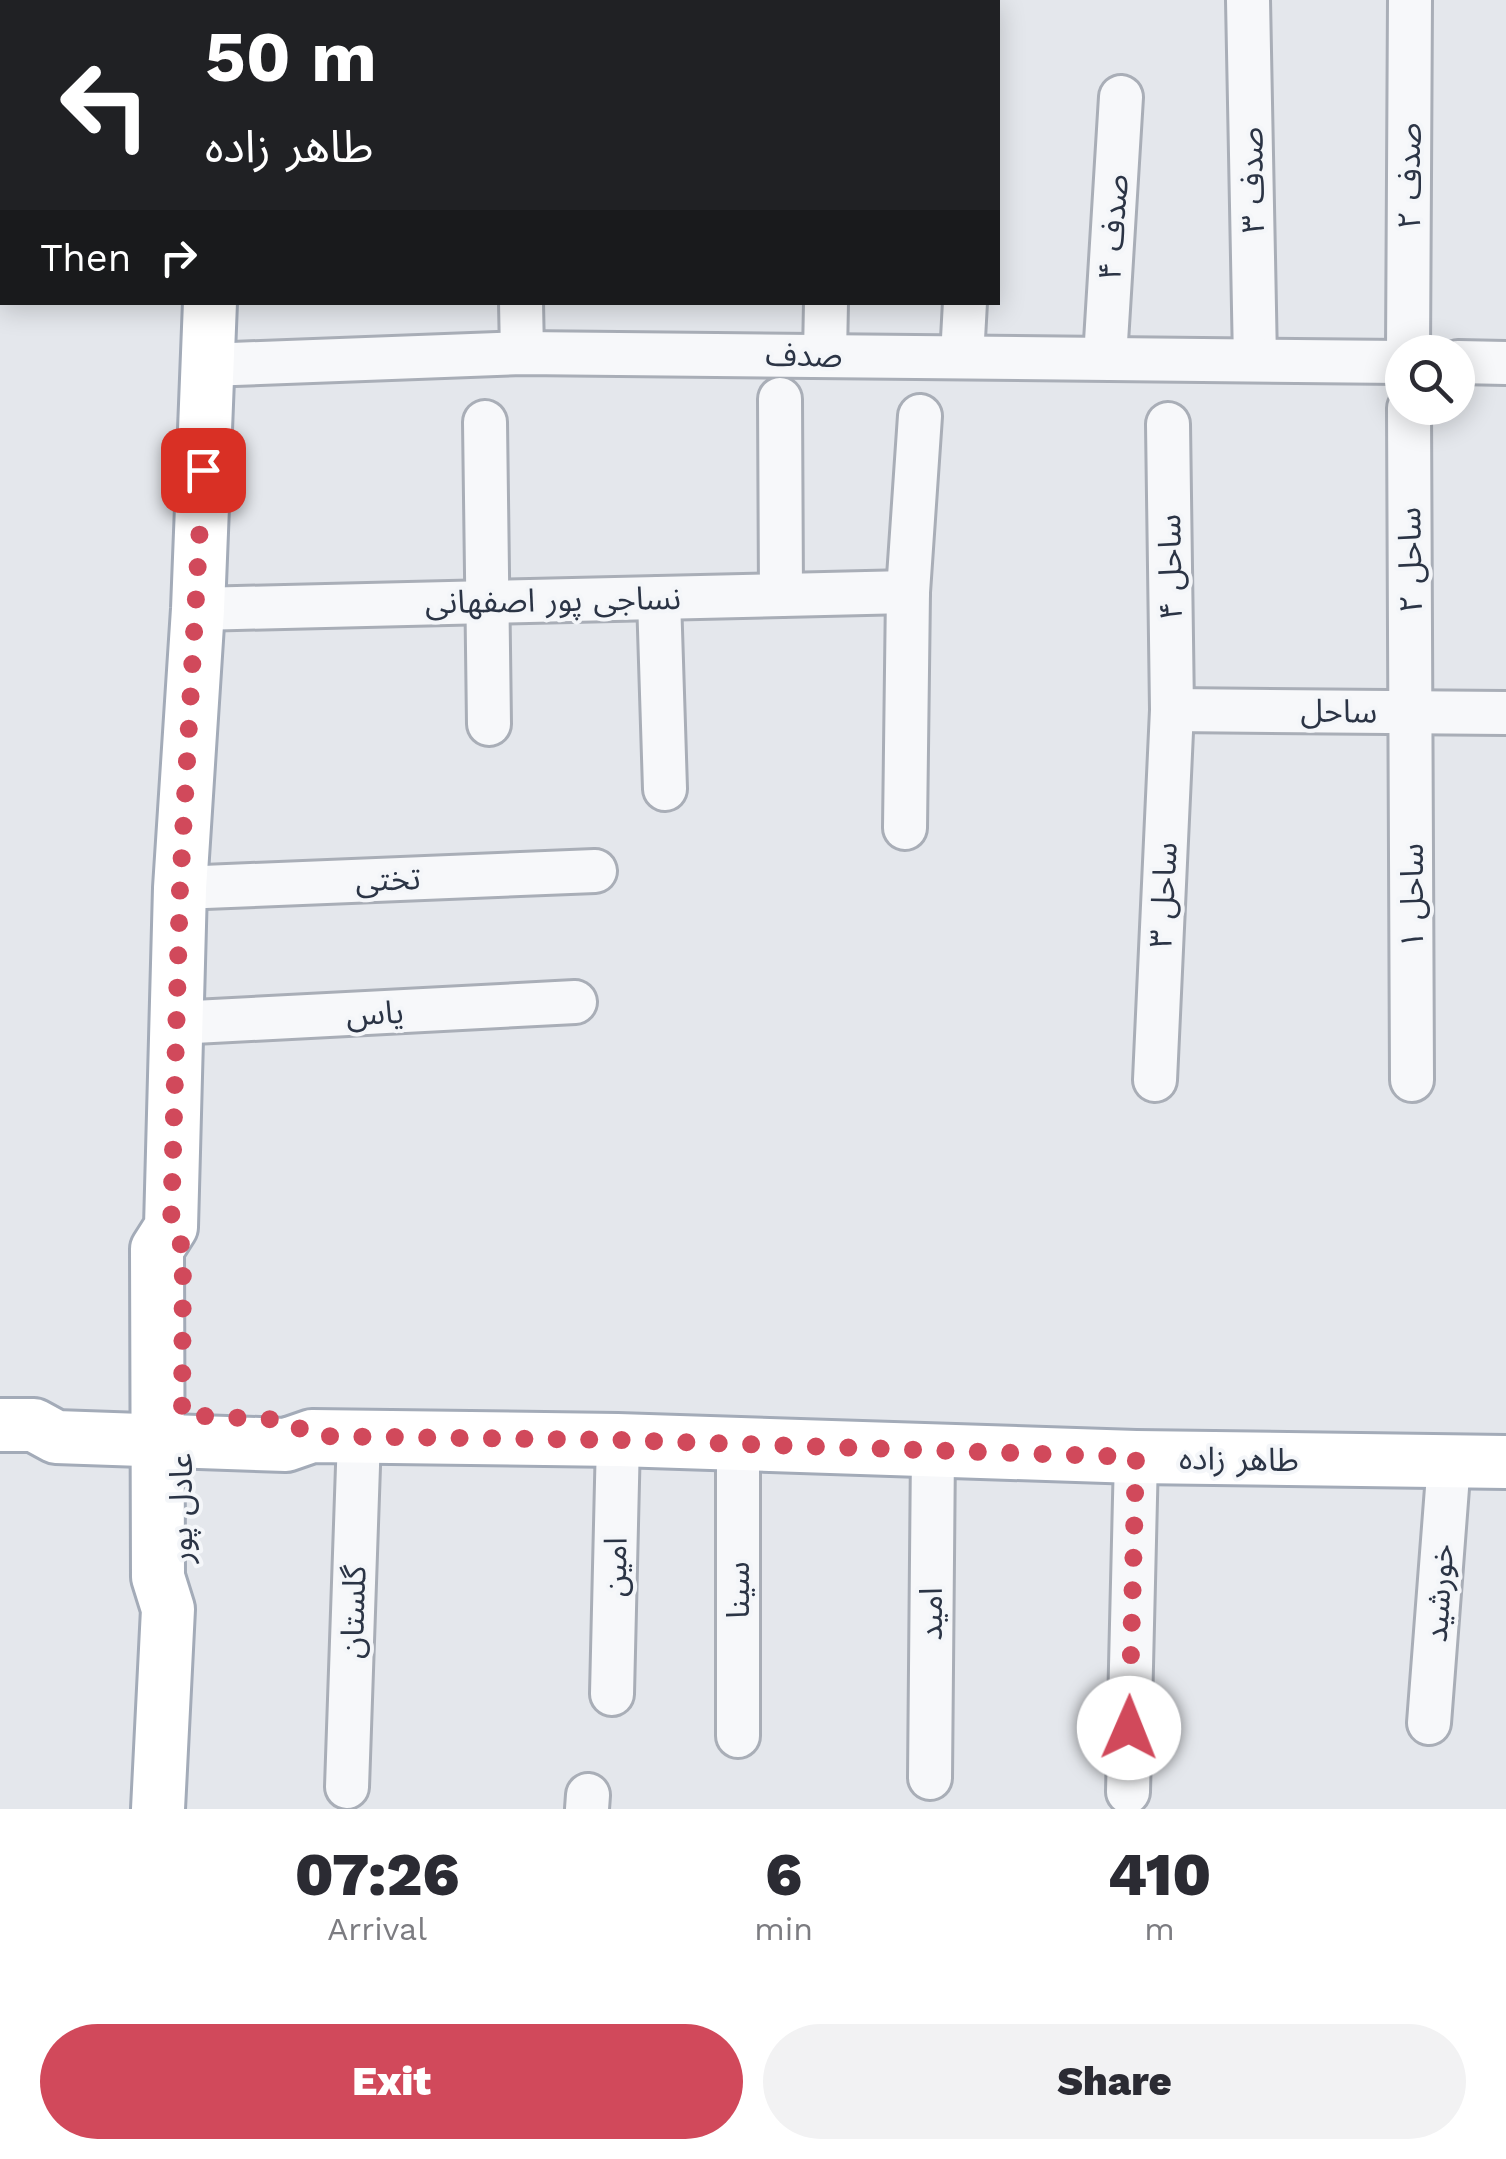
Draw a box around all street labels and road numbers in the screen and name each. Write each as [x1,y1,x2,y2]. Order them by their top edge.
street label: صدف ۲ [1390,123,1428,229]
street label: صدف ۳ [1232,126,1272,234]
street label: صدف ۴ [1090,172,1136,282]
street label: صدف [765,335,843,375]
street label: ساحل ۲ [1390,507,1430,613]
street label: ساحل ۴ [1150,514,1190,620]
street label: نساجی پور اصفهانی [425,579,681,622]
street label: ساحل [1300,691,1378,731]
street label: ساحل ۳ [1141,841,1185,949]
street label: ساحل ۱ [1393,843,1431,949]
street label: تختی [355,859,421,899]
street label: یاس [345,993,405,1033]
street label: طاهر زاده [1179,1439,1299,1479]
street label: عادل پور [162,1453,201,1564]
street label: امین [595,1537,635,1597]
street label: خورشید [1417,1542,1461,1644]
street label: سینا [719,1561,757,1619]
street label: گلستان [332,1564,374,1659]
street label: امید [912,1587,950,1641]

